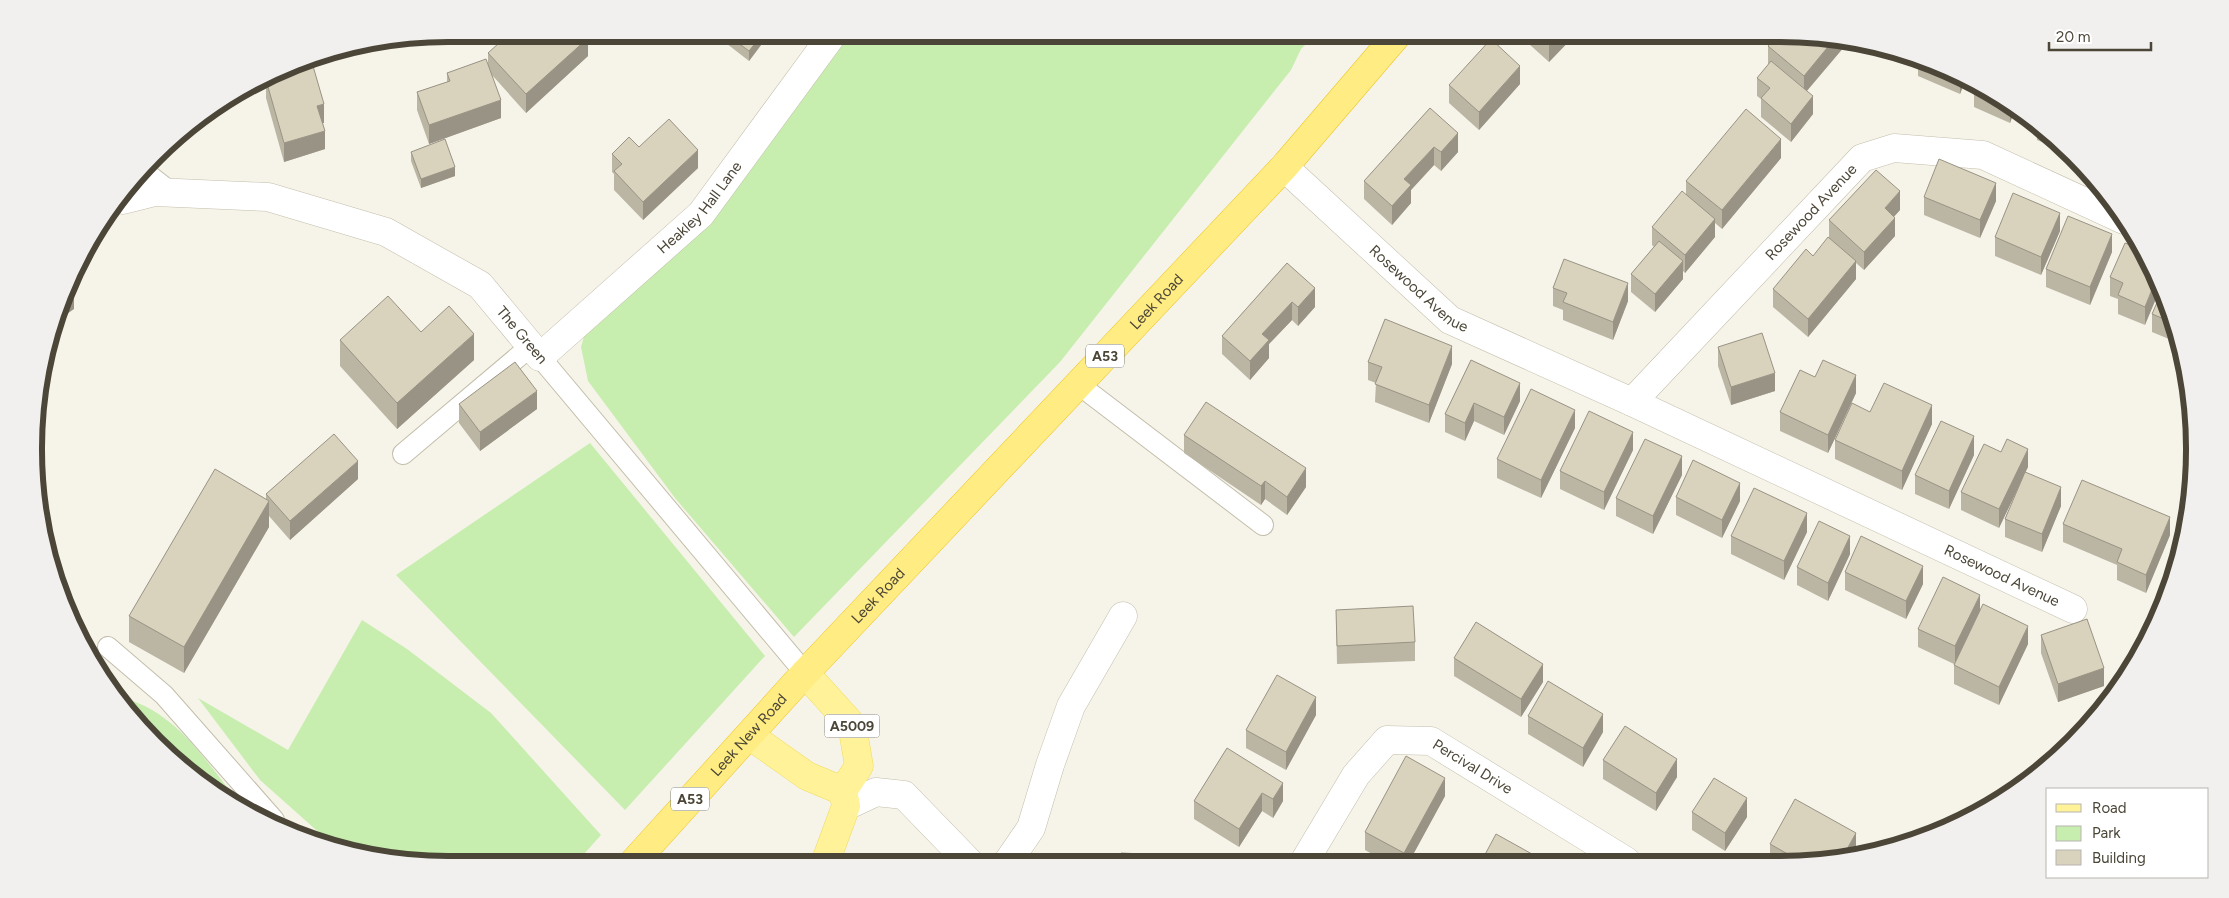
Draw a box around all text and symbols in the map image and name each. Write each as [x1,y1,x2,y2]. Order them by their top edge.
scale bar [2049,20,2152,52]
text: 20 m [2056,28,2090,46]
street label: Heakley Hall Lane [654,158,746,258]
street label: Rosewood Avenue [1761,160,1861,264]
street label: Rosewood Avenue [1366,241,1471,336]
street label: Leek Road [1126,270,1187,333]
street label: The Green [493,302,551,368]
road number: A53 [1086,344,1124,368]
street label: Rosewood Avenue [1941,541,2062,610]
street label: Leek Road [848,564,909,627]
street label: Leek New Road [707,690,791,780]
road number: A5009 [824,714,880,738]
street label: Percival Drive [1429,735,1516,798]
road number: A53 [671,788,709,811]
legend [2046,788,2209,878]
text: Road [2092,799,2127,817]
text: Park [2092,824,2121,842]
text: Building [2092,849,2146,867]

